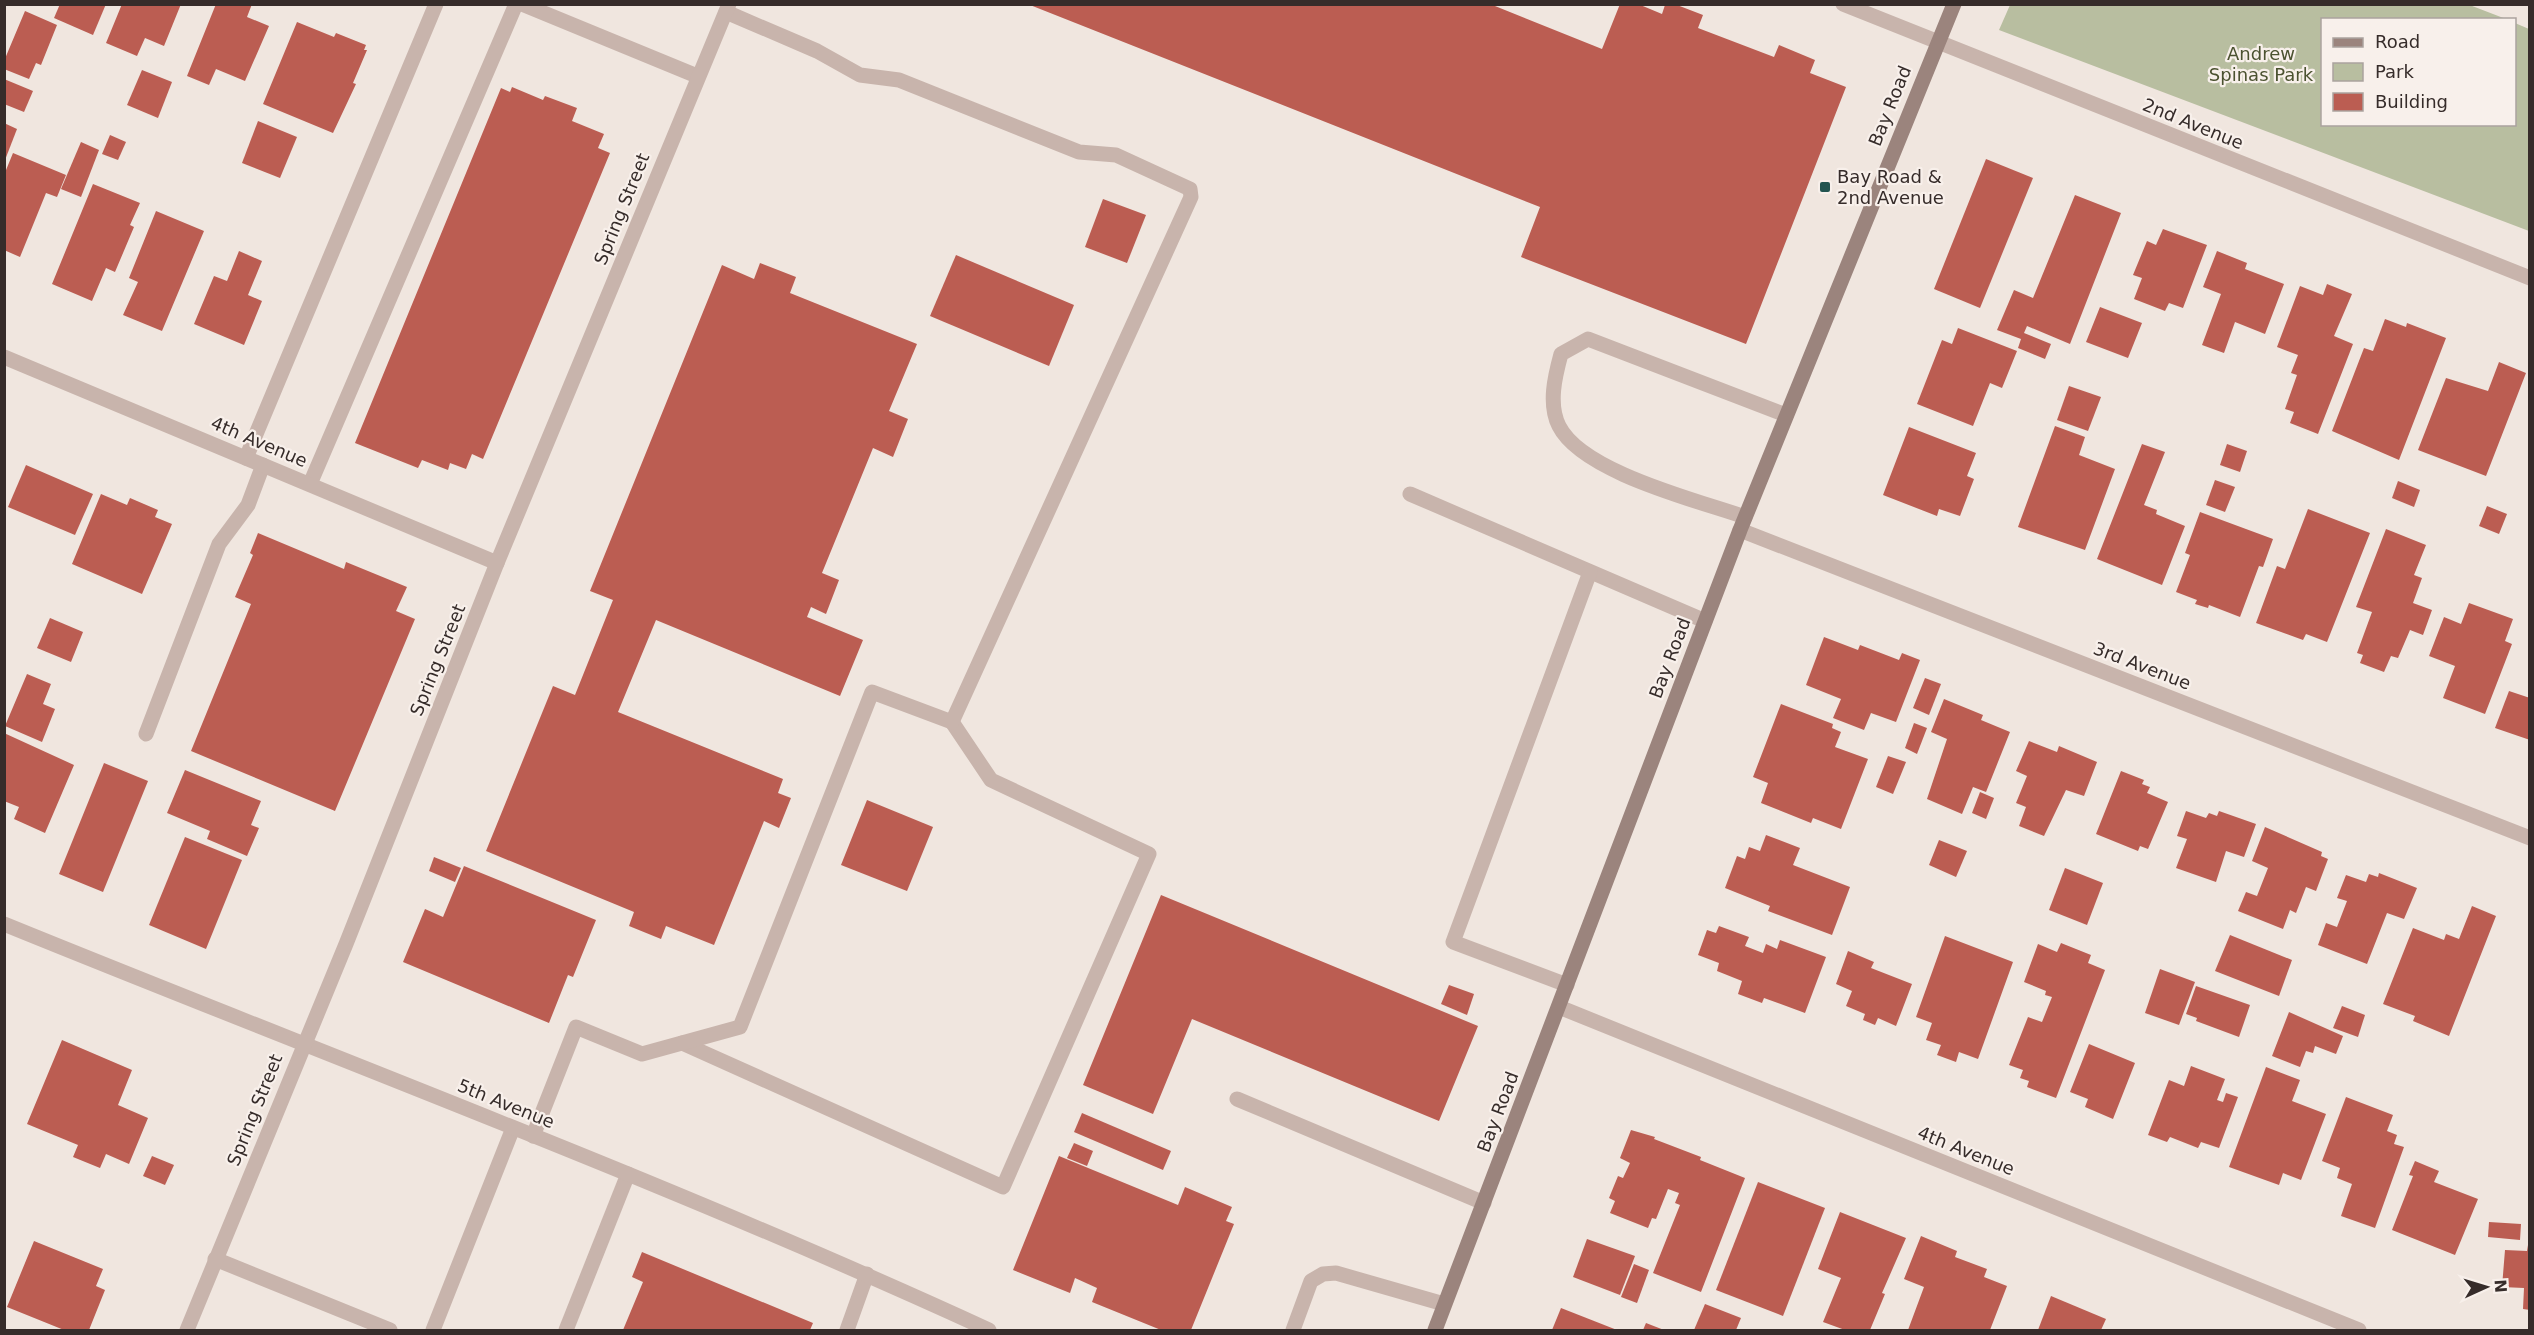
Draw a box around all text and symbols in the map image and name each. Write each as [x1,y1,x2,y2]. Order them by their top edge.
legend [2321,18,2516,126]
text: Road [2375,31,2420,52]
park label: Andrew Spinas Park [2209,43,2314,85]
text: Park [2375,61,2414,82]
street label: Bay Road [1864,63,1915,149]
text: Building [2375,91,2448,112]
street label: 2nd Avenue [2140,94,2247,153]
street label: Spring Street [590,150,653,268]
place label: Bay Road & 2nd Avenue [1837,166,1944,208]
marker: Bay Road & 2nd Avenue [1818,180,1832,194]
street label: 4th Avenue [208,412,310,471]
street label: Spring Street [406,601,469,719]
street label: Bay Road [1645,614,1695,701]
street label: 3rd Avenue [2091,637,2194,694]
street label: Spring Street [223,1051,286,1169]
street label: Bay Road [1473,1068,1523,1155]
street label: 5th Avenue [455,1075,558,1132]
street label: 4th Avenue [1915,1122,2018,1179]
north arrow [2456,1257,2516,1317]
text: N [2491,1279,2510,1293]

